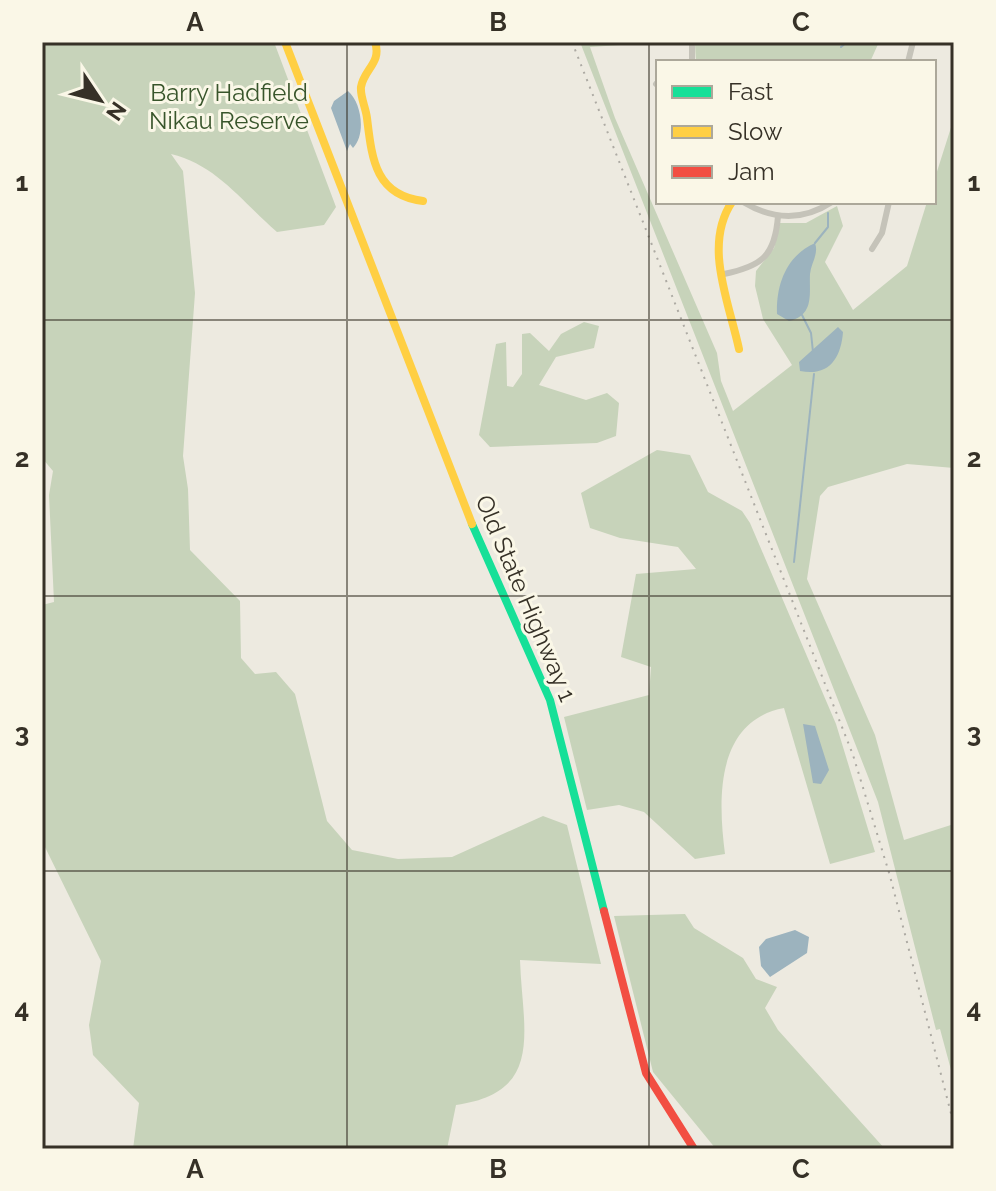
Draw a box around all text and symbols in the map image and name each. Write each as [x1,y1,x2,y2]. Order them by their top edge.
text: A [186,7,204,37]
text: B [489,7,507,37]
text: C [792,7,810,37]
north arrow [60,60,140,140]
legend [656,60,936,204]
text: Fast [728,77,773,106]
park label: Barry Hadfield Nikau Reserve [149,78,309,135]
text: N [101,97,132,126]
text: Slow [728,117,783,146]
text: Jam [728,157,774,186]
text: 1 [16,167,29,197]
text: 1 [968,167,981,197]
text: 2 [15,443,29,473]
text: 2 [967,443,981,473]
street label: Old State Highway 1 [469,491,583,705]
text: 3 [15,718,29,748]
text: 3 [967,718,981,748]
text: 4 [15,994,29,1024]
text: 4 [967,994,981,1024]
text: A [186,1154,204,1184]
text: B [489,1154,507,1184]
text: C [792,1154,810,1184]

